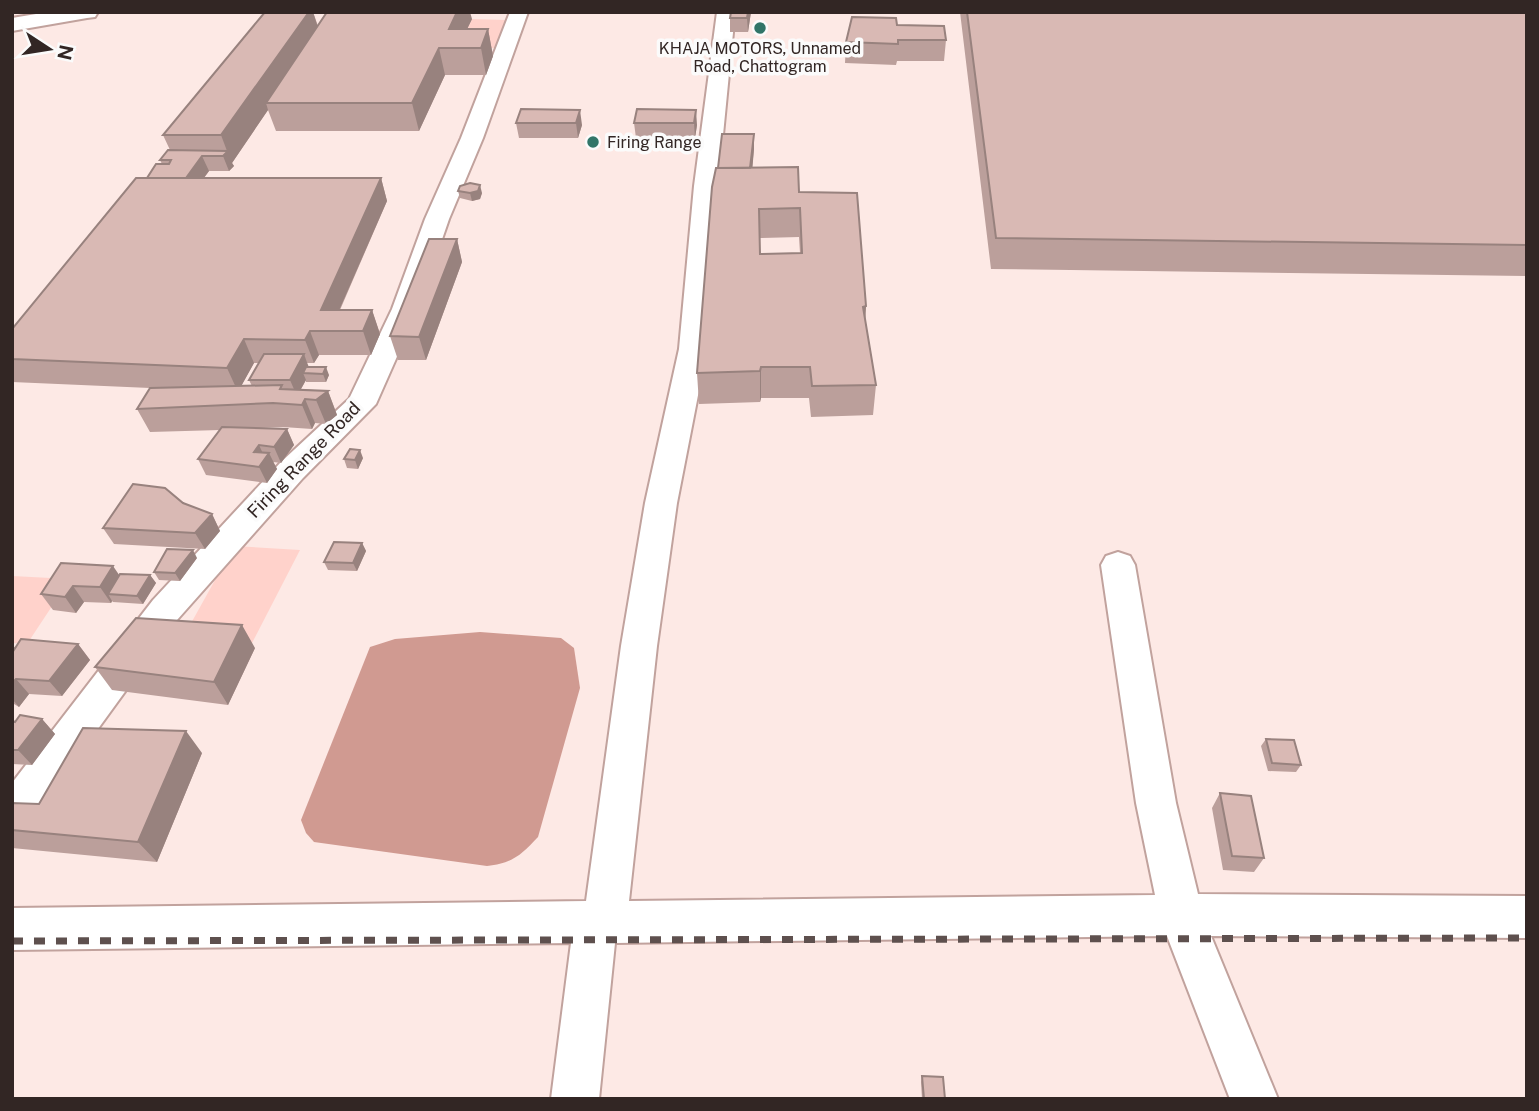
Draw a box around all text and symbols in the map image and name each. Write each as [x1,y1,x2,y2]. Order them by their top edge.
north arrow [14,14,84,84]
marker: KHAJA MOTORS, Unnamed Road, Chattogram [752,20,768,36]
place label: KHAJA MOTORS, Unnamed Road, Chattogram [659,39,861,76]
text: N [53,43,78,62]
place label: Firing Range [607,133,701,152]
marker: Firing Range [585,134,601,150]
street label: Firing Range Road [243,397,364,522]

